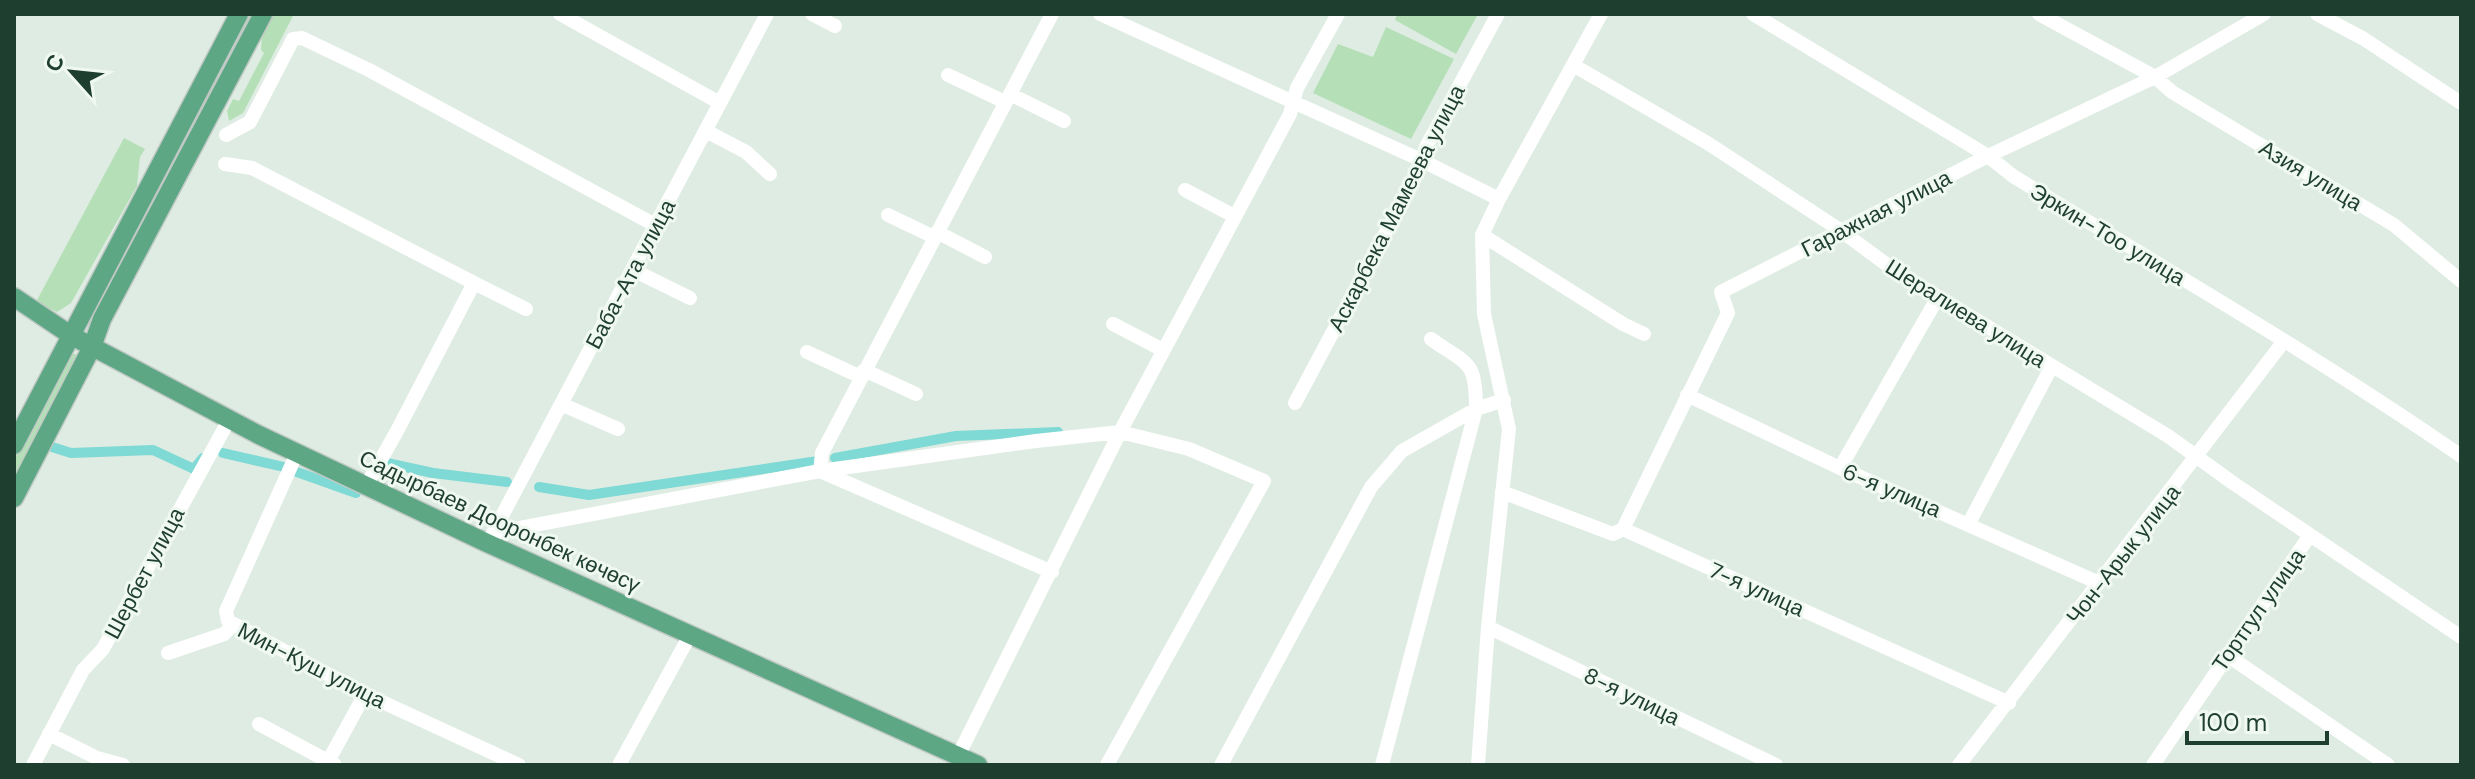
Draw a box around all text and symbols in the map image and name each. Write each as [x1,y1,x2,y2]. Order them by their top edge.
north arrow [32,32,112,112]
text: С [38,49,71,77]
street label: Аскарбека Мамеева улица [1321,79,1472,337]
street label: Азия улица [2254,133,2368,218]
street label: Гаражная улица [1796,163,1957,264]
street label: Эркин-Тоо улица [2025,177,2192,293]
street label: Баба-Ата улица [579,194,682,354]
street label: Шералиева улица [1880,252,2052,375]
street label: Садырбаев Дооронбек көчөсү [354,443,645,600]
street label: 6-я улица [1838,457,1946,524]
street label: Чон-Арык улица [2060,478,2188,630]
street label: Шербет улица [98,502,192,644]
street label: Тортгул улица [2205,543,2312,677]
street label: 7-я улица [1705,556,1810,624]
street label: Мин-Куш улица [233,616,391,716]
street label: 8-я улица [1579,661,1685,733]
scale bar [2187,695,2327,745]
text: 100 m [2199,707,2267,738]

